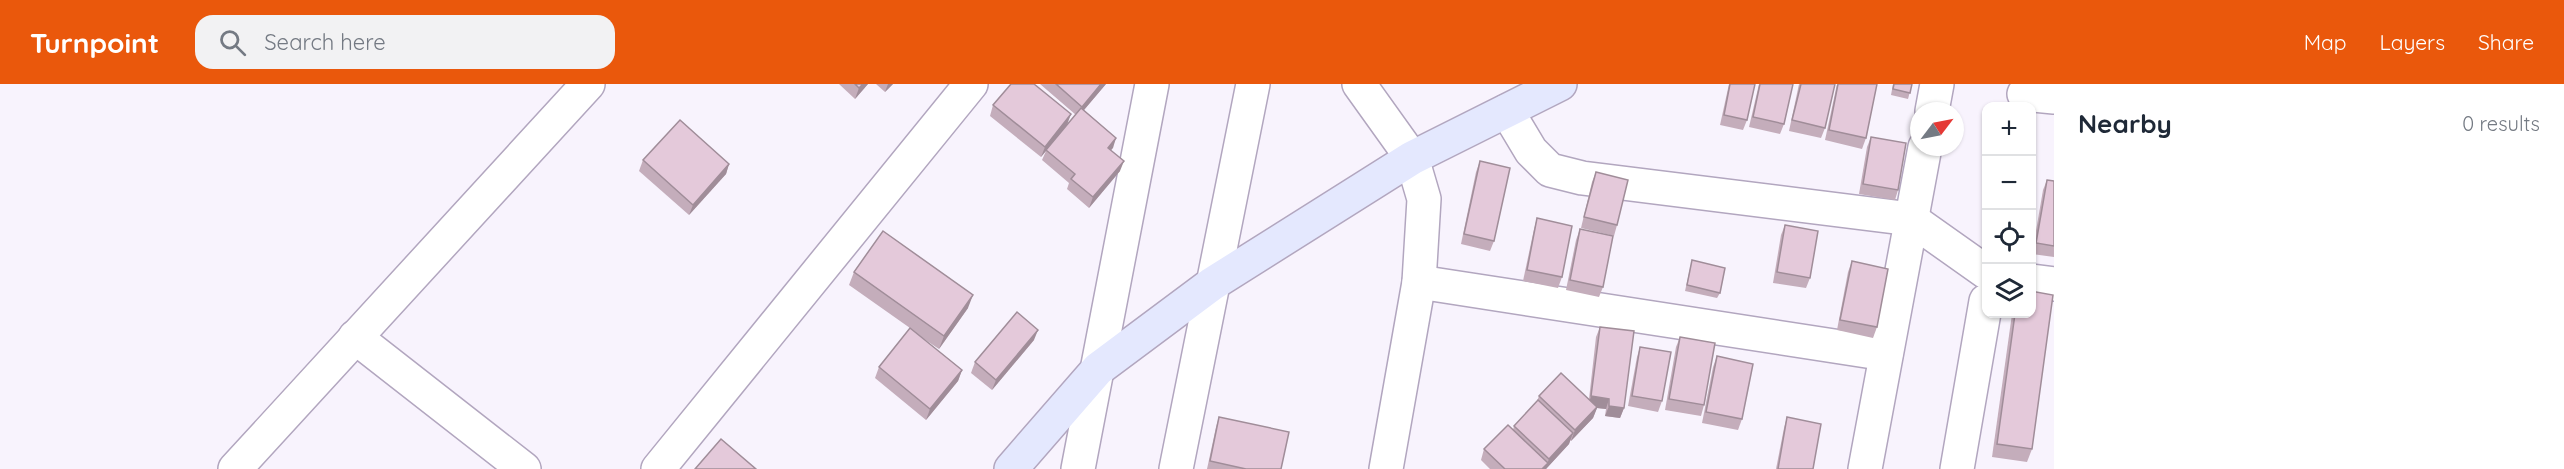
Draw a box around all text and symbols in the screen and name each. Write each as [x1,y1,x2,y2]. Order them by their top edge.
search box [195,15,615,69]
text: Turnpoint [30,25,159,60]
icon: search [216,26,249,59]
text: Search here [264,28,386,56]
text: Map [2304,29,2347,55]
text: Layers [2380,29,2445,55]
text: Share [2478,29,2534,55]
north arrow [1910,102,1964,156]
map controls [1982,102,2036,318]
button: + [1982,102,2036,156]
text: Nearby [2078,107,2172,140]
text: 0 results [2462,111,2540,136]
button: − [1982,156,2036,210]
button: locate [1982,210,2036,264]
button: layers [1982,264,2036,318]

